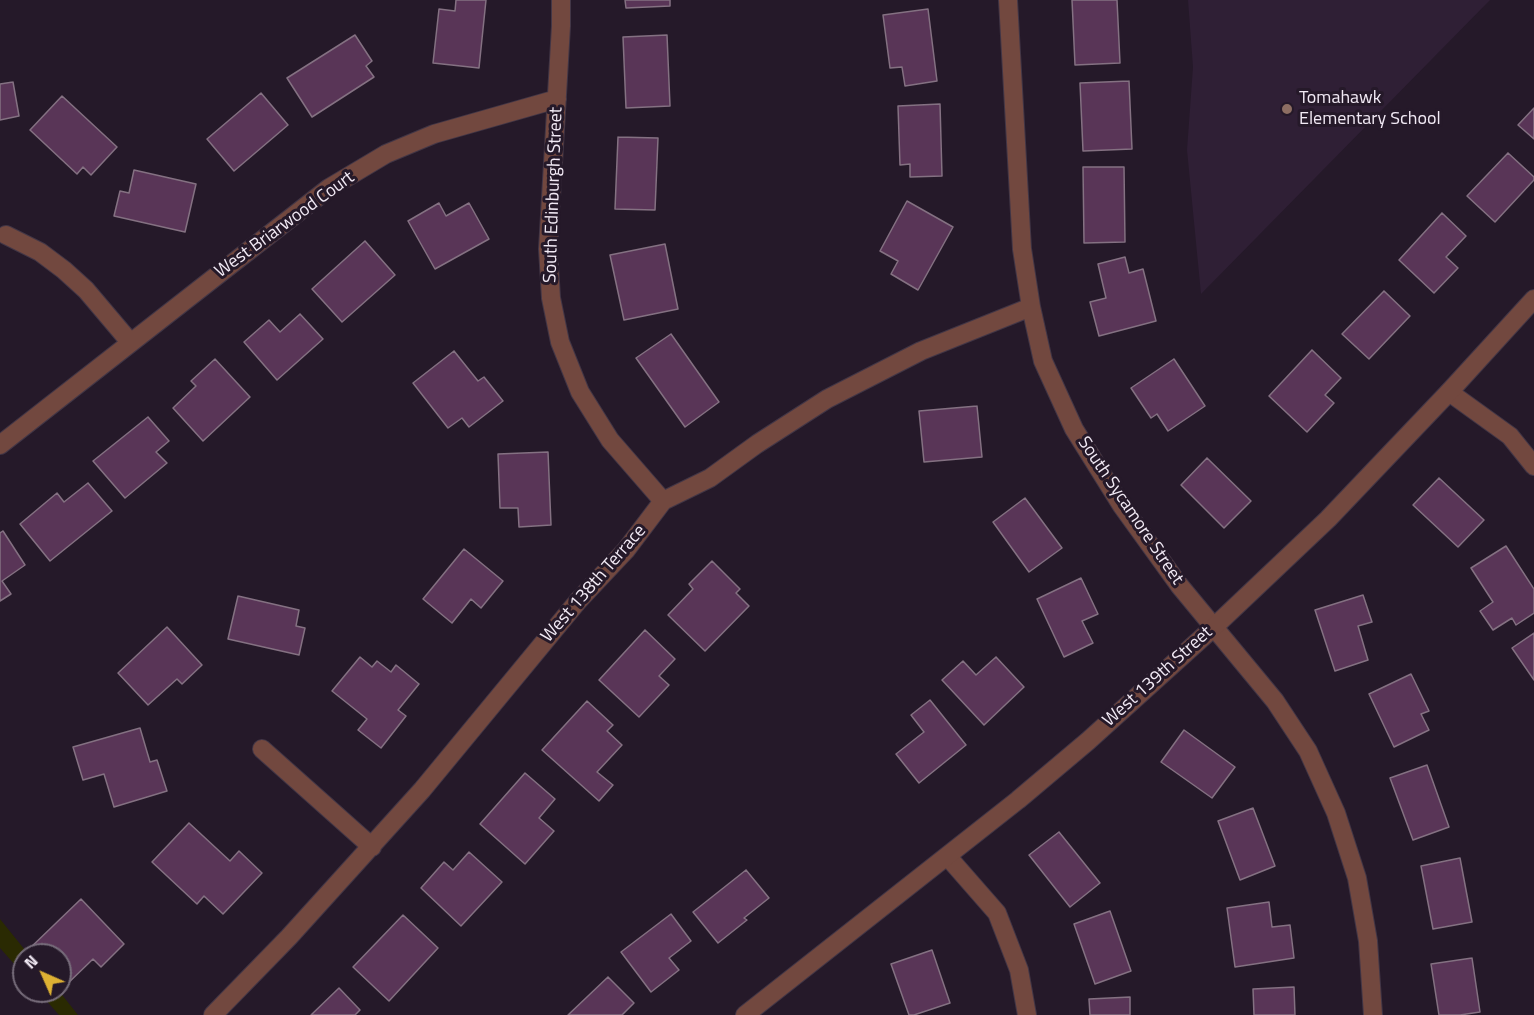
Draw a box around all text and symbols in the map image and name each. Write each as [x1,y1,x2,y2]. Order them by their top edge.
place label: Tomahawk Elementary School [1299,88,1441,130]
marker: Tomahawk Elementary School [1280,102,1294,116]
street label: South Edinburgh Street [540,107,568,283]
street label: West Briarwood Court [211,167,359,283]
street label: South Sycamore Street [1072,433,1188,589]
street label: West 138th Terrace [537,521,651,647]
street label: West 139th Street [1099,622,1217,732]
north arrow [12,943,72,1003]
text: N [18,949,43,974]

